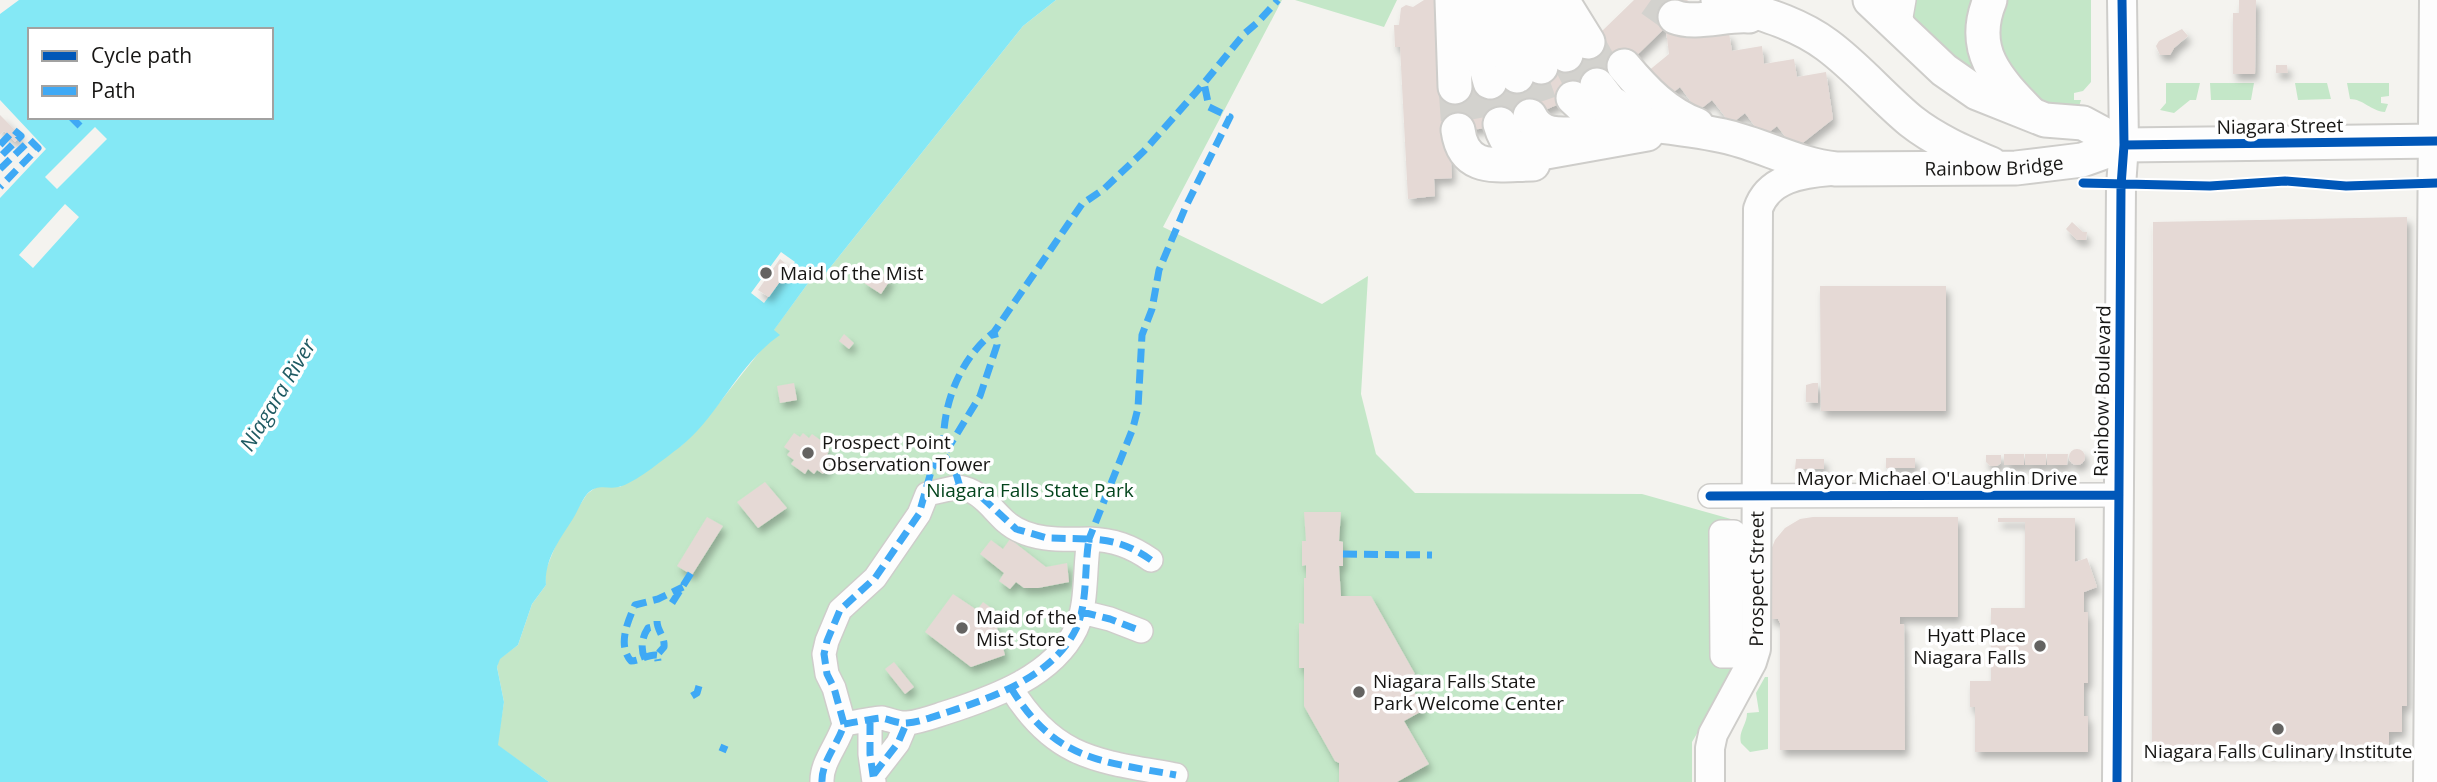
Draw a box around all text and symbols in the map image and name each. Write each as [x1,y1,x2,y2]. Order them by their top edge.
legend [28,28,273,119]
text: Cycle path [91,41,192,69]
text: Path [91,76,136,104]
street label: Niagara Street [2216,112,2344,140]
street label: Rainbow Bridge [1924,149,2065,182]
place label: Maid of the Mist [780,260,924,286]
marker: Maid of the Mist [758,265,774,281]
street label: Rainbow Boulevard [2088,305,2116,477]
water label: Niagara River [233,333,322,456]
place label: Prospect Point Observation Tower [822,429,991,477]
marker: Prospect Point Observation Tower [800,445,816,461]
street label: Mayor Michael O'Laughlin Drive [1797,465,2077,491]
park label: Niagara Falls State Park [926,477,1134,503]
street label: Prospect Street [1743,511,1770,647]
place label: Maid of the Mist Store [976,604,1077,652]
marker: Maid of the Mist Store [954,620,970,636]
place label: Hyatt Place Niagara Falls [1913,622,2026,670]
marker: Hyatt Place Niagara Falls [2032,638,2048,654]
place label: Niagara Falls State Park Welcome Center [1373,668,1564,716]
marker: Niagara Falls State Park Welcome Center [1351,684,1367,700]
marker: Niagara Falls Culinary Institute [2270,721,2286,737]
place label: Niagara Falls Culinary Institute [2144,738,2412,764]

